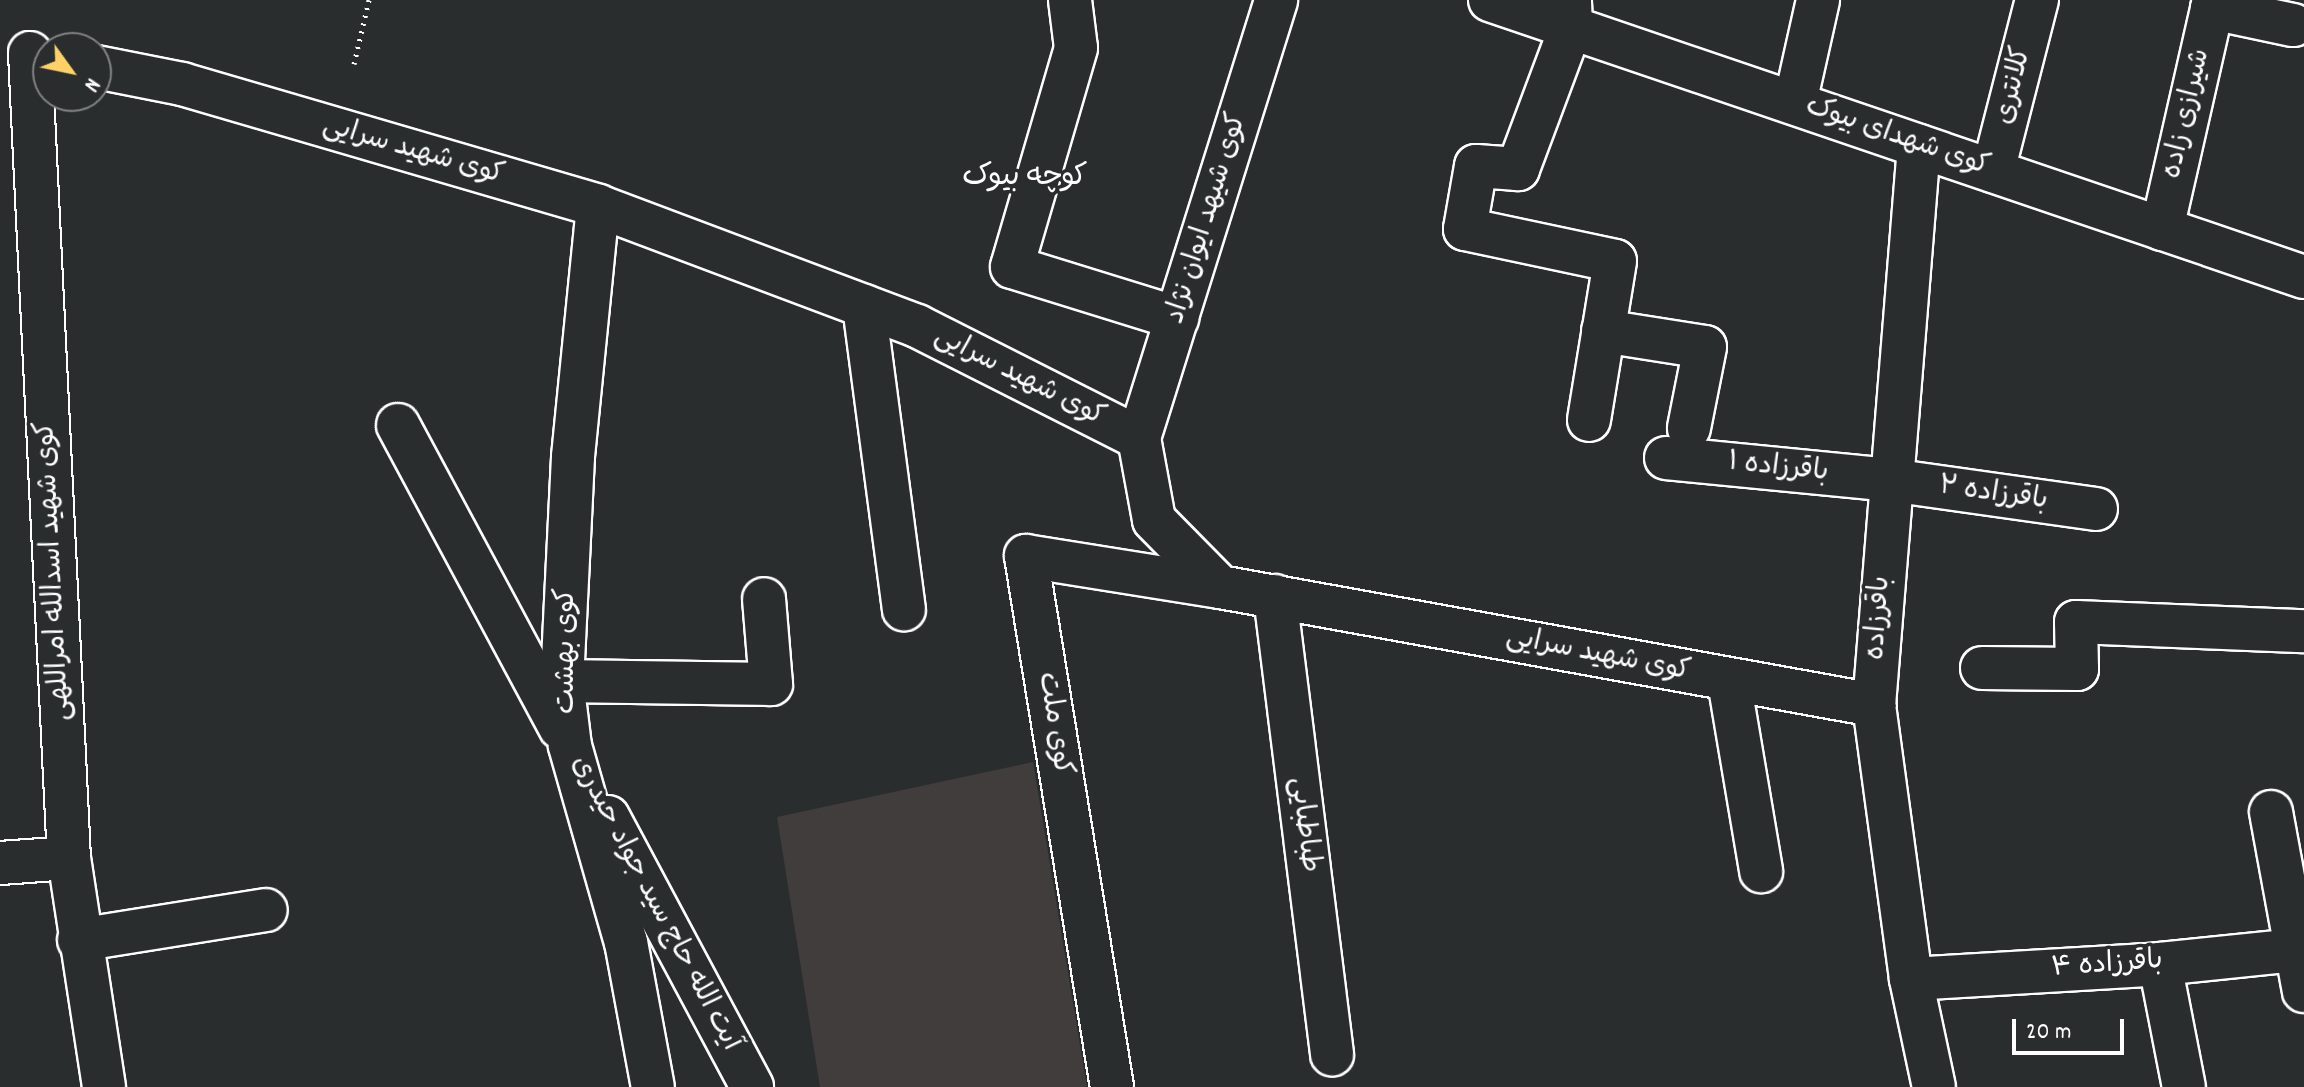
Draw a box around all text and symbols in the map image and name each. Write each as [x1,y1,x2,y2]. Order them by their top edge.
north arrow [32,32,112,112]
street label: کلانتری [1989,44,2041,128]
street label: شیرازی زاده [2157,46,2219,182]
text: N [75,71,107,97]
street label: کوی شهدای بیوک [1801,91,1993,185]
street label: کوی شهید سرایی [318,110,508,194]
street label: کوی شیهد ایوان نژاد [1160,110,1256,328]
district label: کوچه بیوک [962,161,1088,197]
street label: کوی شهید سرایی [928,321,1110,435]
street label: کوی شهید اسدالله امراللهی [30,420,80,722]
street label: باقرزاده ۱ [1726,447,1830,491]
street label: باقرزاده ۲ [1936,471,2050,519]
street label: باقرزاده [1860,575,1900,661]
street label: کوی بهشت [551,588,585,714]
street label: کوی شهید سرایی [1503,622,1693,690]
street label: کوی ملت [1028,670,1078,778]
street label: آیت الله حاج سید جواد حیدری [562,751,746,1057]
street label: طباطبایی [1280,775,1326,875]
street label: باقرزاده ۴ [2050,945,2164,987]
scale bar [2016,1003,2128,1053]
text: 20 m [2026,1016,2072,1050]

